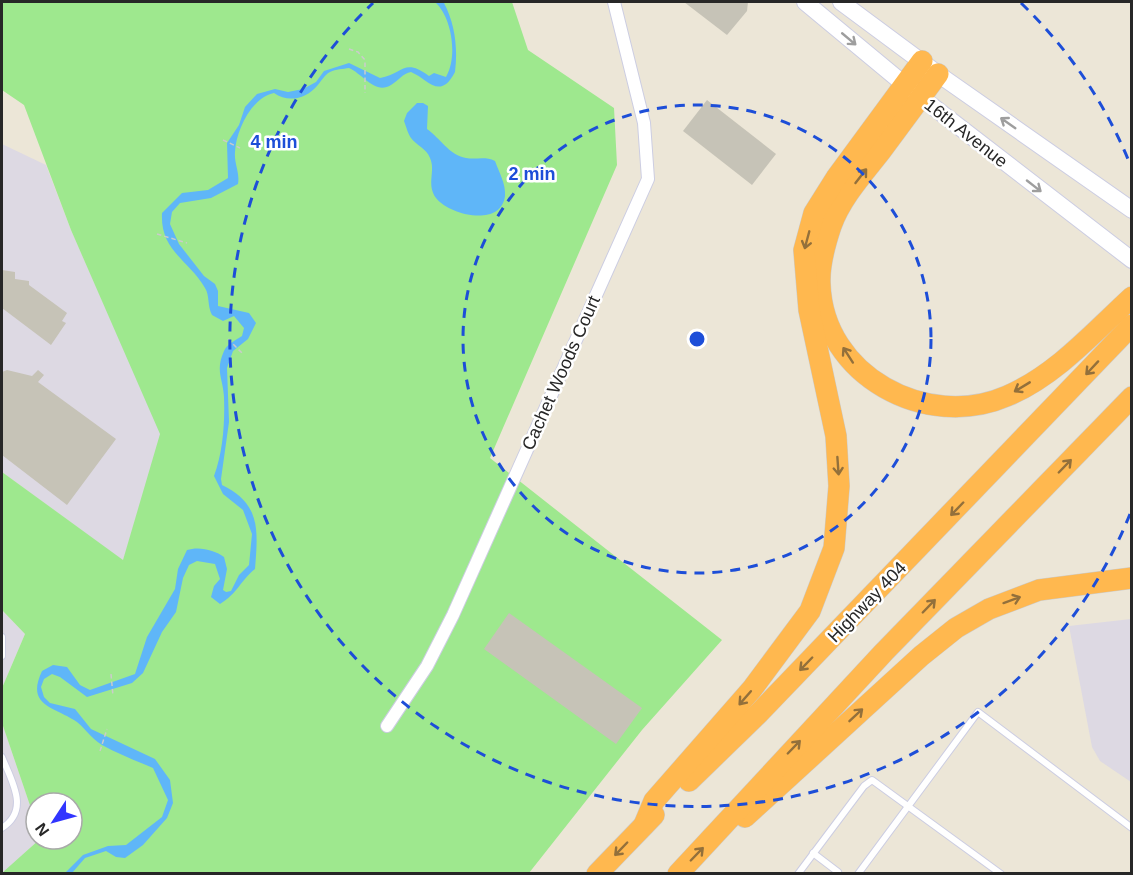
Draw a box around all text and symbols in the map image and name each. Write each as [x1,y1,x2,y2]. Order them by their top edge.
one-way arrow [841,32,857,45]
street label: 16th Avenue [921,94,1011,172]
one-way arrow [1000,117,1016,129]
text: 4 min [250,132,298,152]
text: 2 min [508,164,556,184]
one-way arrow [855,168,868,184]
one-way arrow [1026,179,1042,192]
one-way arrow [801,230,812,249]
street label: Cachet Woods Court [518,293,604,453]
centre of rings [687,329,707,349]
one-way arrow [841,347,853,364]
one-way arrow [1085,360,1099,375]
one-way arrow [1014,382,1031,394]
one-way arrow [832,456,843,475]
one-way arrow [1057,459,1072,474]
one-way arrow [949,501,964,516]
street label: Highway 404 [824,558,910,646]
one-way arrow [1002,594,1020,605]
one-way arrow [921,599,936,614]
one-way arrow [799,656,814,671]
one-way arrow [738,690,752,705]
one-way arrow [848,709,863,723]
one-way arrow [787,740,801,755]
north arrow [24,791,84,851]
text: N [32,820,53,839]
one-way arrow [614,841,628,856]
one-way arrow [690,847,704,862]

